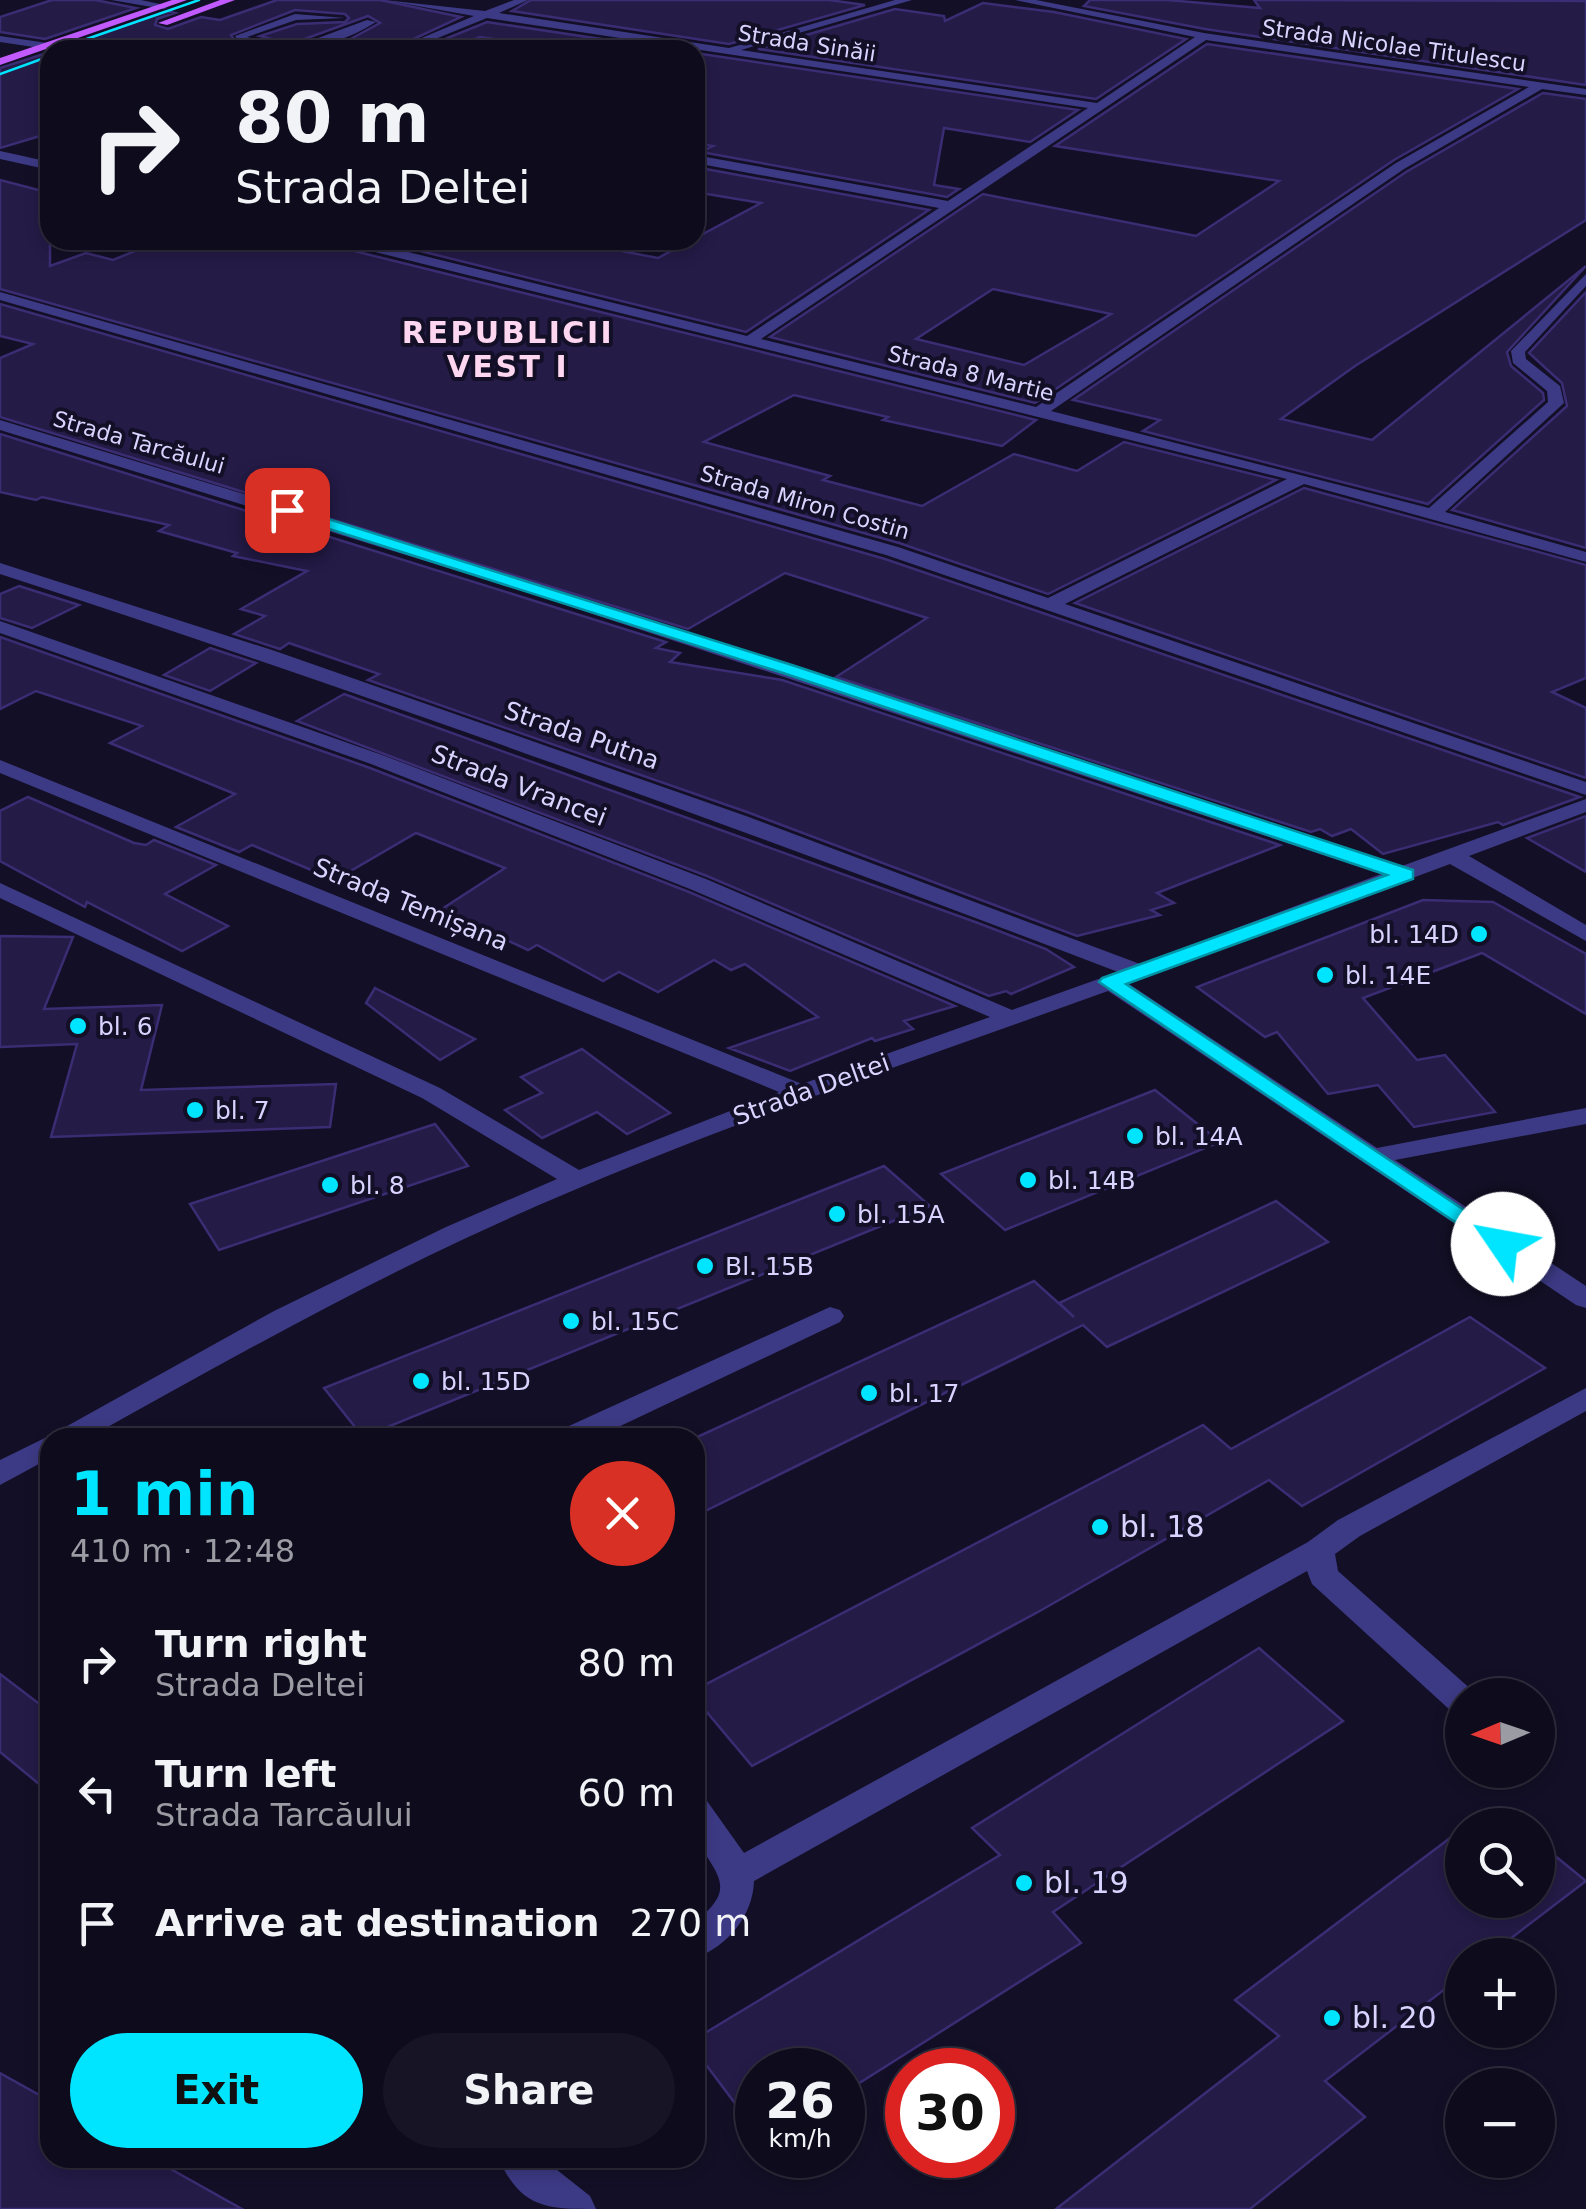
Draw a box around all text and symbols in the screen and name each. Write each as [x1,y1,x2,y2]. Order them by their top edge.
street label: Strada Nicolae Titulescu [1260,15,1528,76]
street label: Strada Sinăii [736,20,878,67]
text: 80 m [235,77,430,159]
icon: right [70,80,200,210]
text: Strada Deltei [235,161,530,214]
district label: REPUBLICII VEST I [402,315,614,384]
street label: Strada 8 Martie [885,341,1057,406]
street label: Strada Tarcăului [50,406,227,479]
street label: Strada Miron Costin [697,461,912,544]
pin [245,468,330,553]
icon: arrive [260,483,315,538]
street label: Strada Putna [501,695,663,776]
street label: Strada Vrancei [427,739,610,832]
street label: Strada Temișana [309,852,512,957]
place label: bl. 14D [1369,920,1459,949]
marker: bl. 14D [1468,923,1490,945]
place label: bl. 14E [1345,961,1431,990]
marker: bl. 14E [1314,964,1336,986]
place label: bl. 6 [98,1012,153,1041]
marker: bl. 6 [67,1015,89,1037]
street label: Strada Deltei [729,1048,893,1131]
place label: bl. 7 [215,1096,270,1125]
marker: bl. 7 [184,1099,206,1121]
place label: bl. 14A [1155,1122,1243,1151]
marker: bl. 14A [1124,1125,1146,1147]
place label: bl. 14B [1048,1166,1136,1195]
marker: bl. 14B [1017,1169,1039,1191]
place label: bl. 8 [350,1171,405,1200]
marker: bl. 8 [319,1174,341,1196]
position arrow [1451,1192,1555,1296]
place label: bl. 15A [857,1200,945,1229]
marker: bl. 15A [826,1203,848,1225]
place label: Bl. 15B [725,1252,814,1281]
marker: Bl. 15B [694,1255,716,1277]
place label: bl. 15C [591,1307,679,1336]
marker: bl. 15C [560,1310,582,1332]
place label: bl. 15D [441,1367,531,1396]
marker: bl. 15D [410,1370,432,1392]
place label: bl. 17 [889,1379,960,1408]
marker: bl. 17 [858,1382,880,1404]
text: 1 min [70,1459,258,1529]
button: close [570,1461,675,1566]
place label: bl. 18 [1120,1509,1205,1544]
marker: bl. 18 [1089,1516,1111,1538]
text: 410 m · 12:48 [70,1532,295,1570]
text: Turn right [155,1622,367,1666]
icon: right [70,1636,125,1691]
text: 80 m [578,1641,675,1685]
text: Strada Deltei [155,1666,365,1704]
north arrow [1445,1678,1555,1788]
map controls [1445,1678,1555,2178]
text: Turn left [155,1752,336,1796]
icon: left [70,1766,125,1821]
text: 60 m [578,1771,675,1815]
text: Strada Tarcăului [155,1796,413,1834]
button: search [1445,1808,1555,1918]
place label: bl. 19 [1044,1865,1129,1900]
marker: bl. 19 [1013,1872,1035,1894]
icon: arrive [70,1896,125,1951]
text: Arrive at destination [155,1901,600,1945]
text: 270 m [630,1901,751,1945]
button: + [1445,1938,1555,2048]
place label: bl. 20 [1352,2000,1437,2035]
marker: bl. 20 [1321,2007,1343,2029]
button: Exit [70,2033,363,2148]
button: Share [383,2033,675,2148]
speed limit sign: 30 [885,2048,1015,2178]
button: − [1445,2068,1555,2178]
text: 26 [765,2072,835,2130]
text: km/h [768,2124,832,2153]

